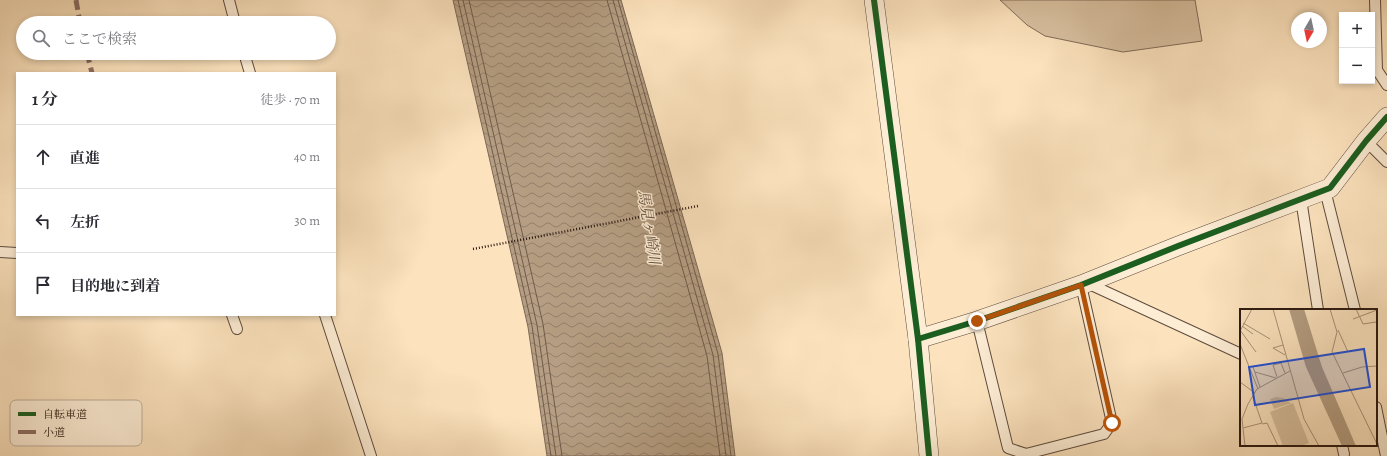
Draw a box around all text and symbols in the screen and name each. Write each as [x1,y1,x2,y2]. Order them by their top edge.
north arrow [1291,12,1327,48]
map controls [1339,12,1375,84]
button: + [1339,12,1375,48]
search box [16,16,336,60]
icon: search [30,27,52,49]
text: ここで検索 [62,29,137,49]
button: − [1339,48,1375,84]
text: 1 分 [32,88,58,111]
text: 徒歩 · 70 m [260,91,320,108]
icon: ahead [32,146,54,168]
text: 直進 [70,148,100,168]
text: 40 m [294,148,320,165]
water label: 馬見ヶ崎川 [633,188,665,268]
icon: left [32,210,54,232]
text: 左折 [70,212,100,232]
text: 30 m [294,212,320,229]
icon: arrive [32,274,54,296]
text: 目的地に到着 [70,276,160,296]
inset map [1240,309,1377,446]
route end [968,312,986,330]
legend [10,400,142,446]
text: 自転車道 [43,407,87,422]
route start [1103,414,1121,432]
text: 小道 [43,425,65,440]

